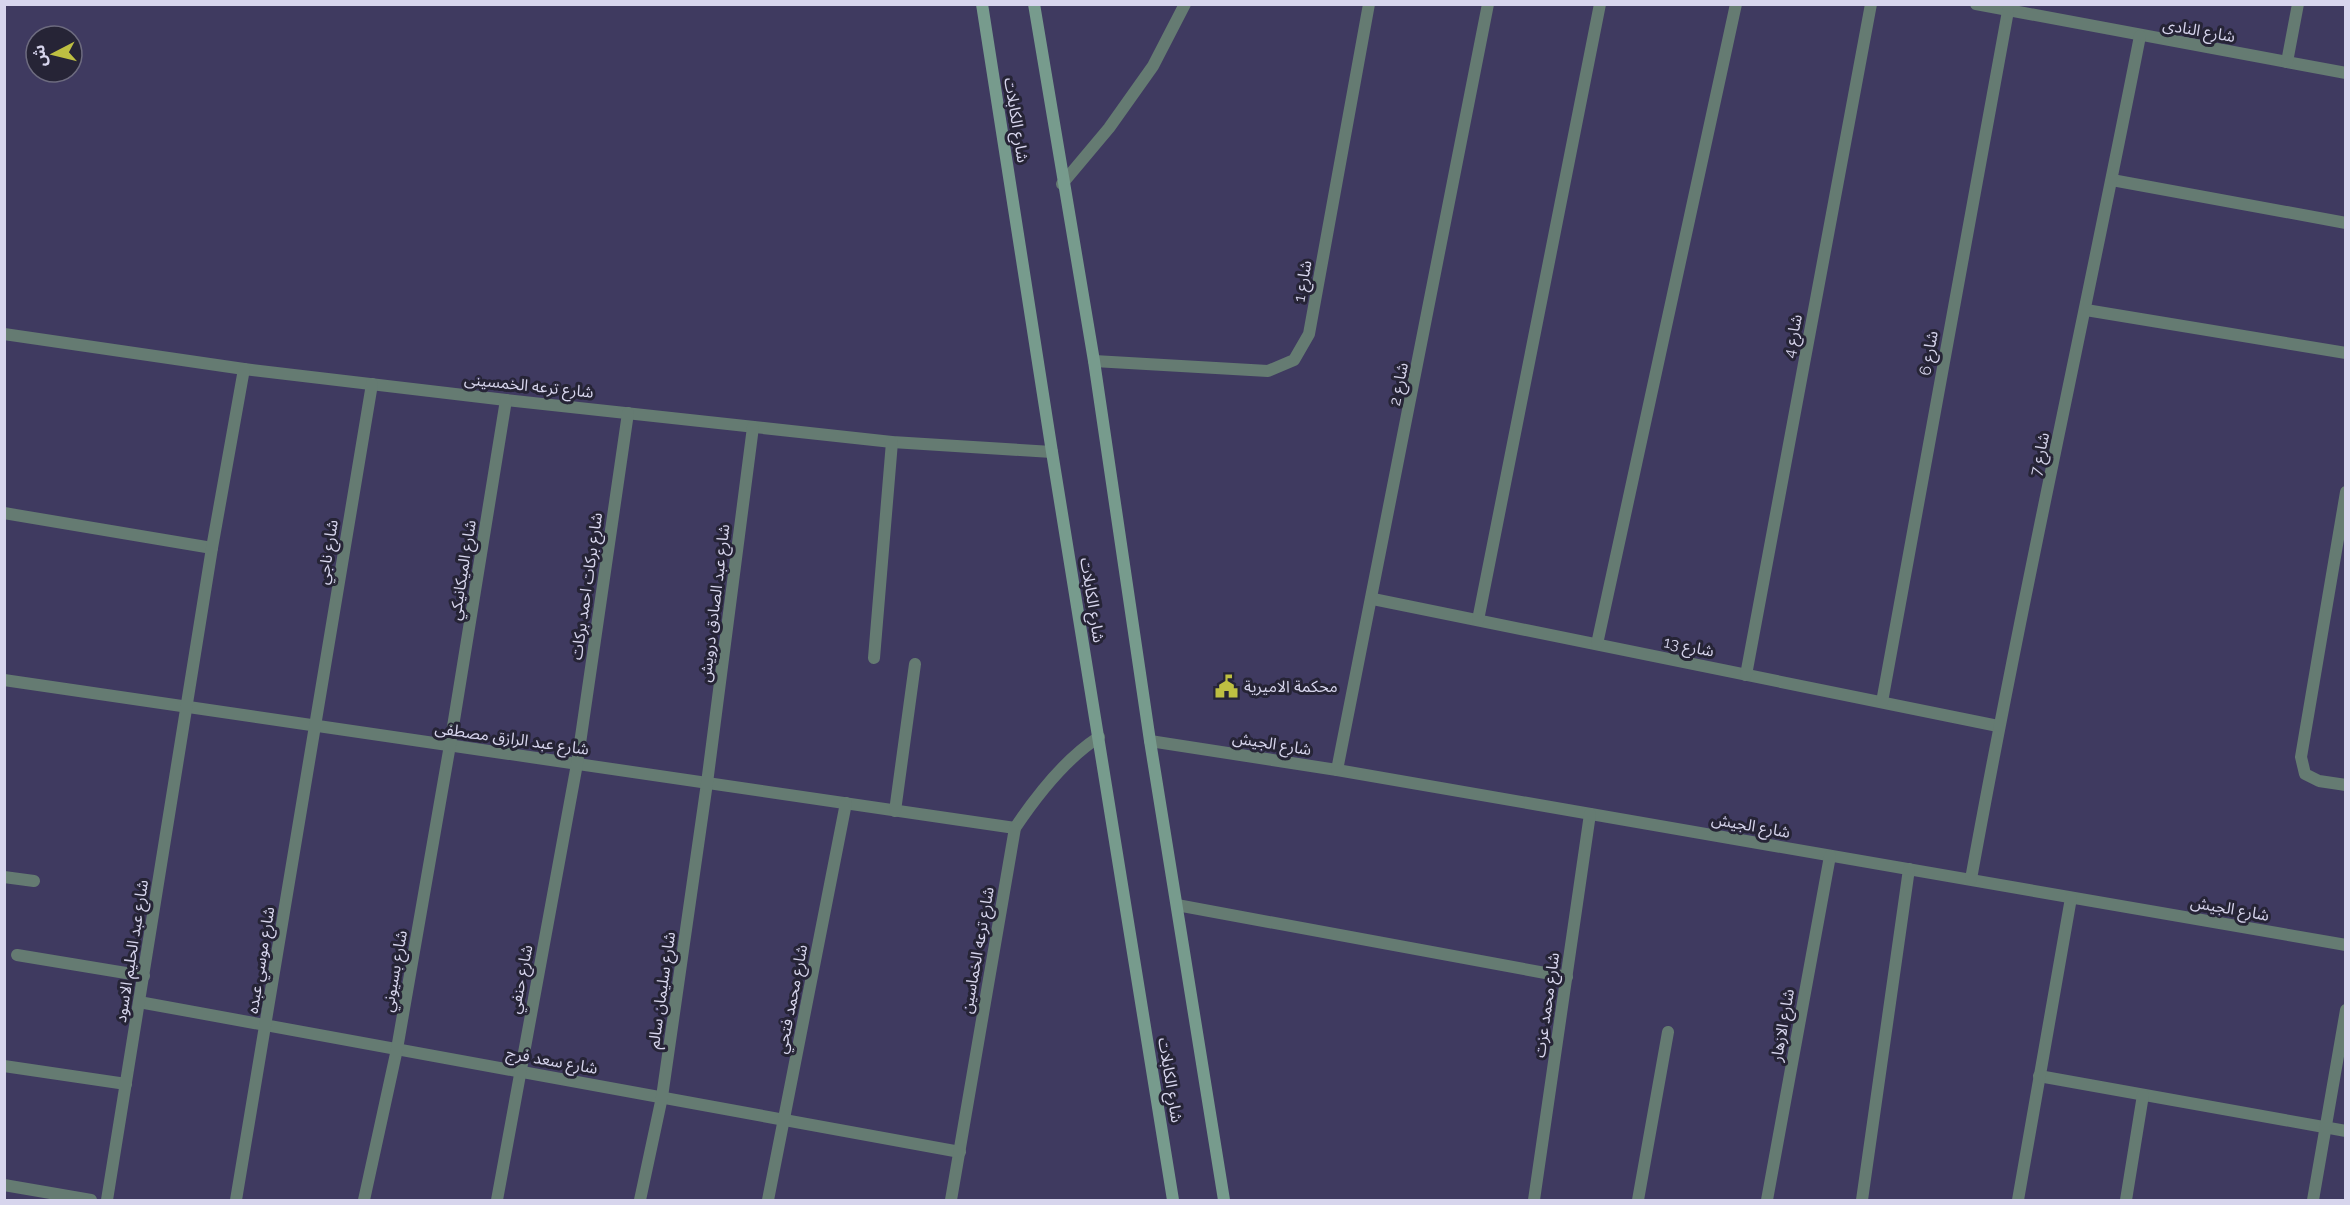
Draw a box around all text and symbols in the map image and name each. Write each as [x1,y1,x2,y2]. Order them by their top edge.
street label: شارع النادى [2161,15,2237,49]
north arrow [24,24,84,84]
text: ش [29,44,50,68]
street label: شارع الكابلات [997,76,1033,164]
street label: شارع 1 [1289,259,1318,304]
street label: شارع 4 [1779,313,1809,360]
street label: شارع 6 [1915,329,1945,377]
street label: شارع 2 [1385,361,1415,408]
street label: شارع ترعه الخمسينى [463,369,595,405]
street label: شارع 7 [2026,431,2056,478]
street label: شارع بركات احمد بركات [567,511,609,661]
street label: شارع ناجي [313,518,345,586]
street label: شارع الميكانيكي [445,519,483,622]
street label: شارع عبد الصادق درويش [695,523,737,684]
street label: شارع الكابلات [1073,556,1109,644]
street label: شارع 13 [1662,632,1716,664]
public building icon: محكمة الاميرية [1213,673,1239,699]
place label: محكمة الاميرية [1244,677,1338,696]
street label: شارع عبد الرازق مصطفى [433,718,590,762]
street label: شارع الجيش [1231,728,1313,762]
street label: شارع الجيش [1709,809,1792,845]
street label: شارع عبد الحليم الاسود [111,878,155,1024]
street label: شارع ترعه الخماسين [957,885,1001,1015]
street label: شارع الجيش [2188,892,2271,928]
street label: شارع موسي عبده [243,905,281,1015]
street label: شارع بسيوني [378,929,414,1014]
street label: شارع سليمان سالم [644,930,682,1050]
street label: شارع حنفي [504,943,539,1016]
street label: شارع محمد فتحي [772,943,814,1056]
street label: شارع محمد عزت [1530,951,1566,1059]
street label: شارع الازهار [1767,987,1801,1064]
street label: شارع الكابلات [1151,1036,1187,1124]
street label: شارع سعد فرج [504,1043,599,1081]

